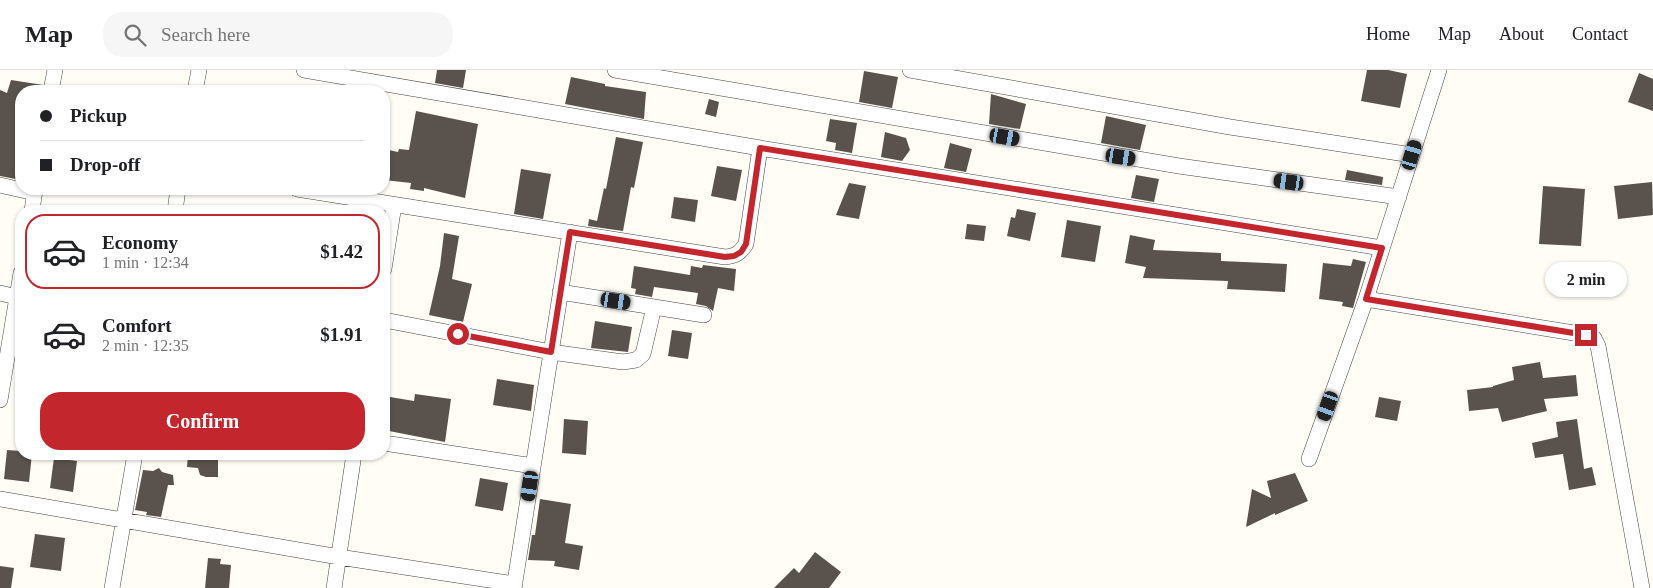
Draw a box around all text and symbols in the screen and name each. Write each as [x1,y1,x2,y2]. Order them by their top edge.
search box [103,12,453,57]
text: Map [25,21,73,47]
icon: search [121,21,149,49]
text: Search here [161,24,250,45]
text: Home [1366,24,1410,44]
text: Map [1438,24,1471,44]
text: About [1499,24,1544,44]
text: Contact [1572,24,1628,44]
text: Pickup [70,105,127,126]
car [988,127,1021,147]
car [1400,138,1423,172]
car [1105,147,1136,167]
text: Drop-off [70,154,140,175]
car [1273,172,1304,192]
icon: car [42,229,87,274]
text: Economy [102,232,178,253]
text: $1.42 [320,241,363,262]
text: 1 min · 12:34 [102,254,189,271]
callout: 2 min [1545,262,1627,298]
text: 2 min [1567,271,1605,288]
car [600,291,631,311]
icon: car [42,312,87,357]
text: Comfort [102,315,172,336]
route start [447,323,469,345]
text: $1.91 [320,324,363,345]
route end [1575,324,1597,346]
text: 2 min · 12:35 [102,337,189,354]
car [1315,389,1340,423]
button: Confirm [40,392,365,450]
car [520,470,539,502]

